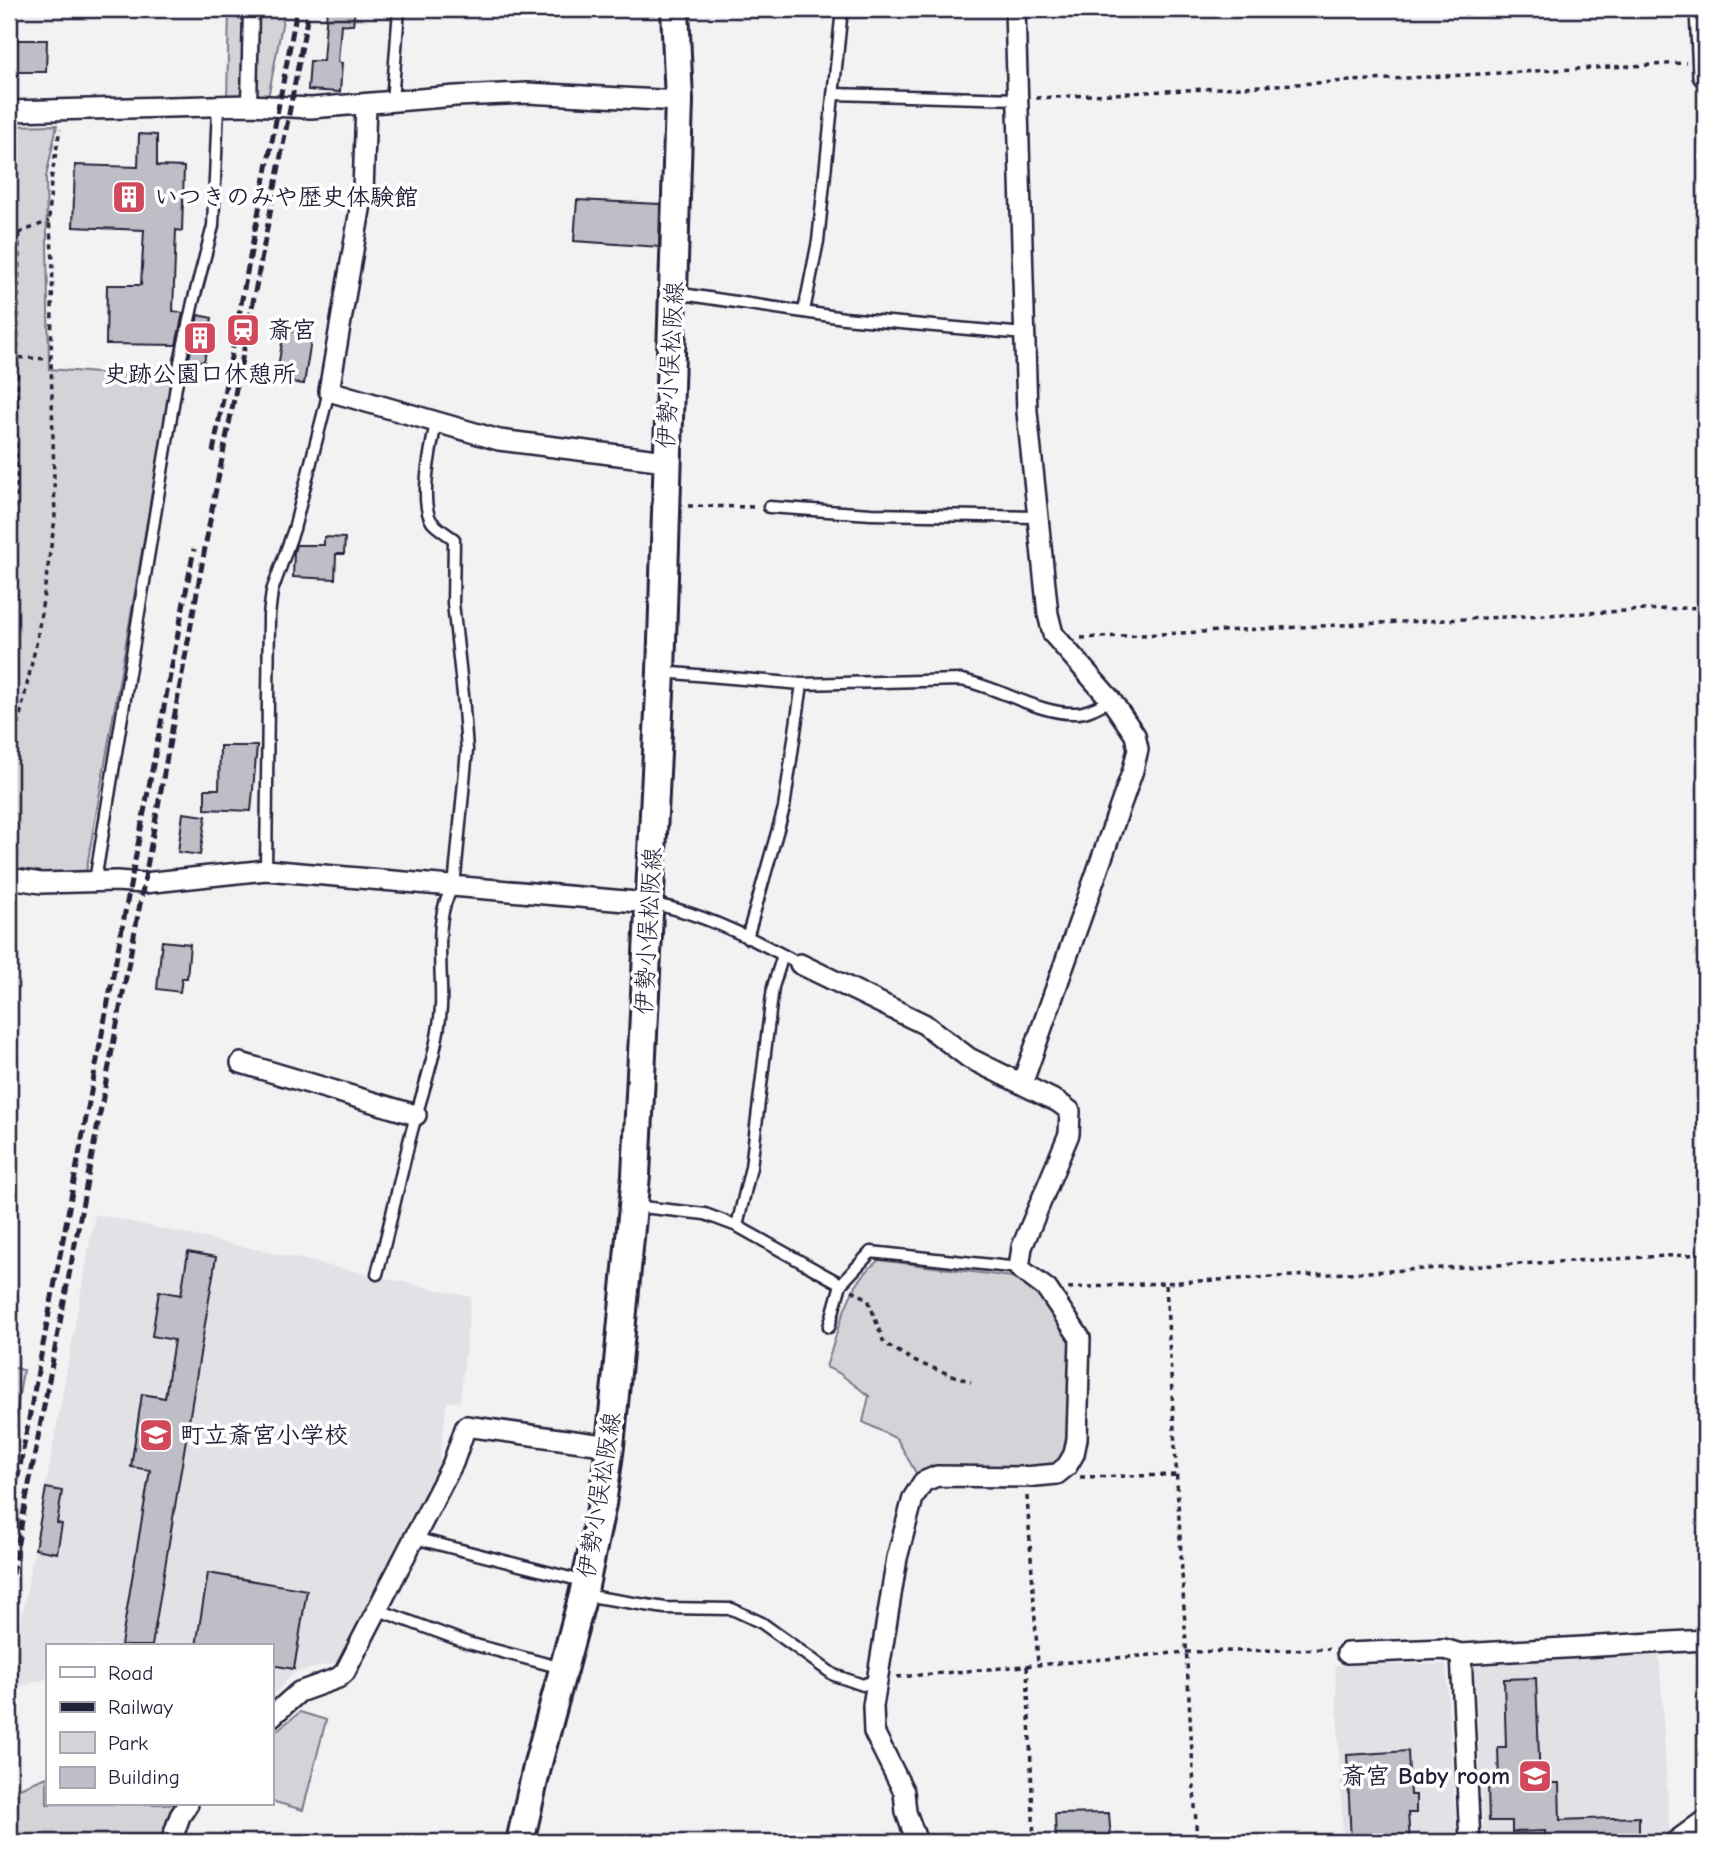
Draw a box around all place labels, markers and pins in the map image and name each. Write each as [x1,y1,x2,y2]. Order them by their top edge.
building icon: いつきのみや歴史体験館 [110,178,148,216]
place label: いつきのみや歴史体験館 [154,183,418,211]
station icon: 斎宮 [224,311,262,349]
place label: 斎宮 [268,316,316,344]
building icon: 史跡公園口休憩所 [181,319,219,357]
place label: 史跡公園口休憩所 [104,360,296,388]
school or university icon: 町立斎宮小学校 [137,1416,175,1454]
place label: 町立斎宮小学校 [180,1421,348,1449]
school or university icon: 斎宮 Baby room [1516,1757,1554,1795]
place label: 斎宮 Baby room [1341,1762,1510,1790]

